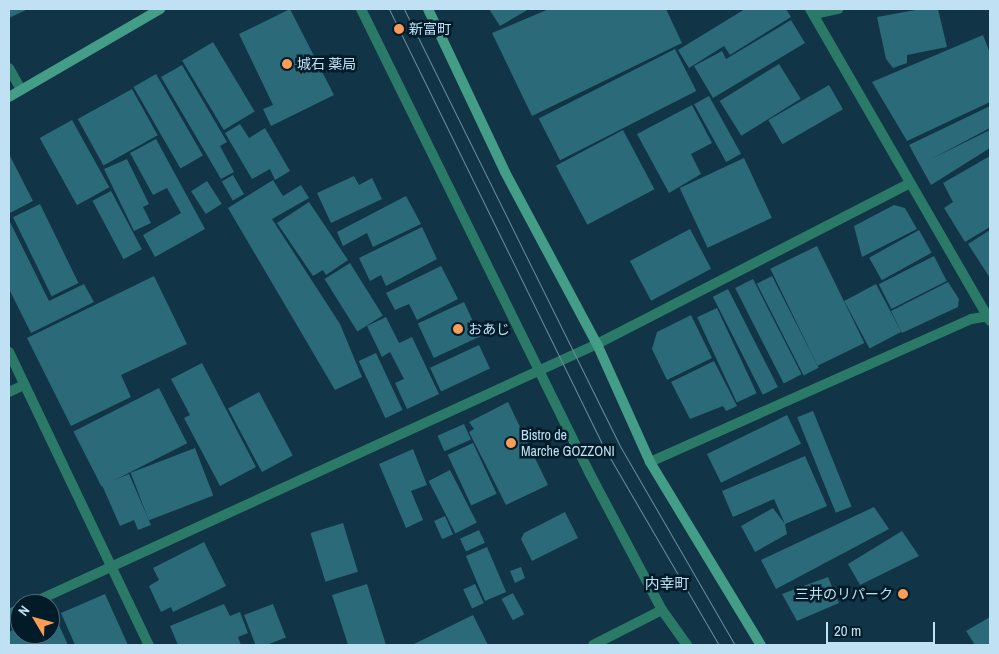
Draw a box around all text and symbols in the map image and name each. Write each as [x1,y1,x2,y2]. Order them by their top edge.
place label: 新富町 [409,21,451,37]
marker: 新富町 [393,23,405,35]
place label: 城石 薬局 [297,56,356,72]
marker: 城石 薬局 [281,58,293,70]
place label: おあじ [468,321,510,337]
marker: おあじ [452,323,464,335]
place label: Bistro de Marche GOZZONI [521,427,615,460]
marker: Bistro de Marche GOZZONI [505,437,517,449]
district label: 内幸町 [645,575,689,593]
place label: 三井のリパーク [795,586,893,602]
marker: 三井のリパーク [897,588,909,600]
north arrow [10,594,60,644]
text: N [14,602,33,619]
scale bar [829,612,938,644]
text: 20 m [834,620,861,641]

